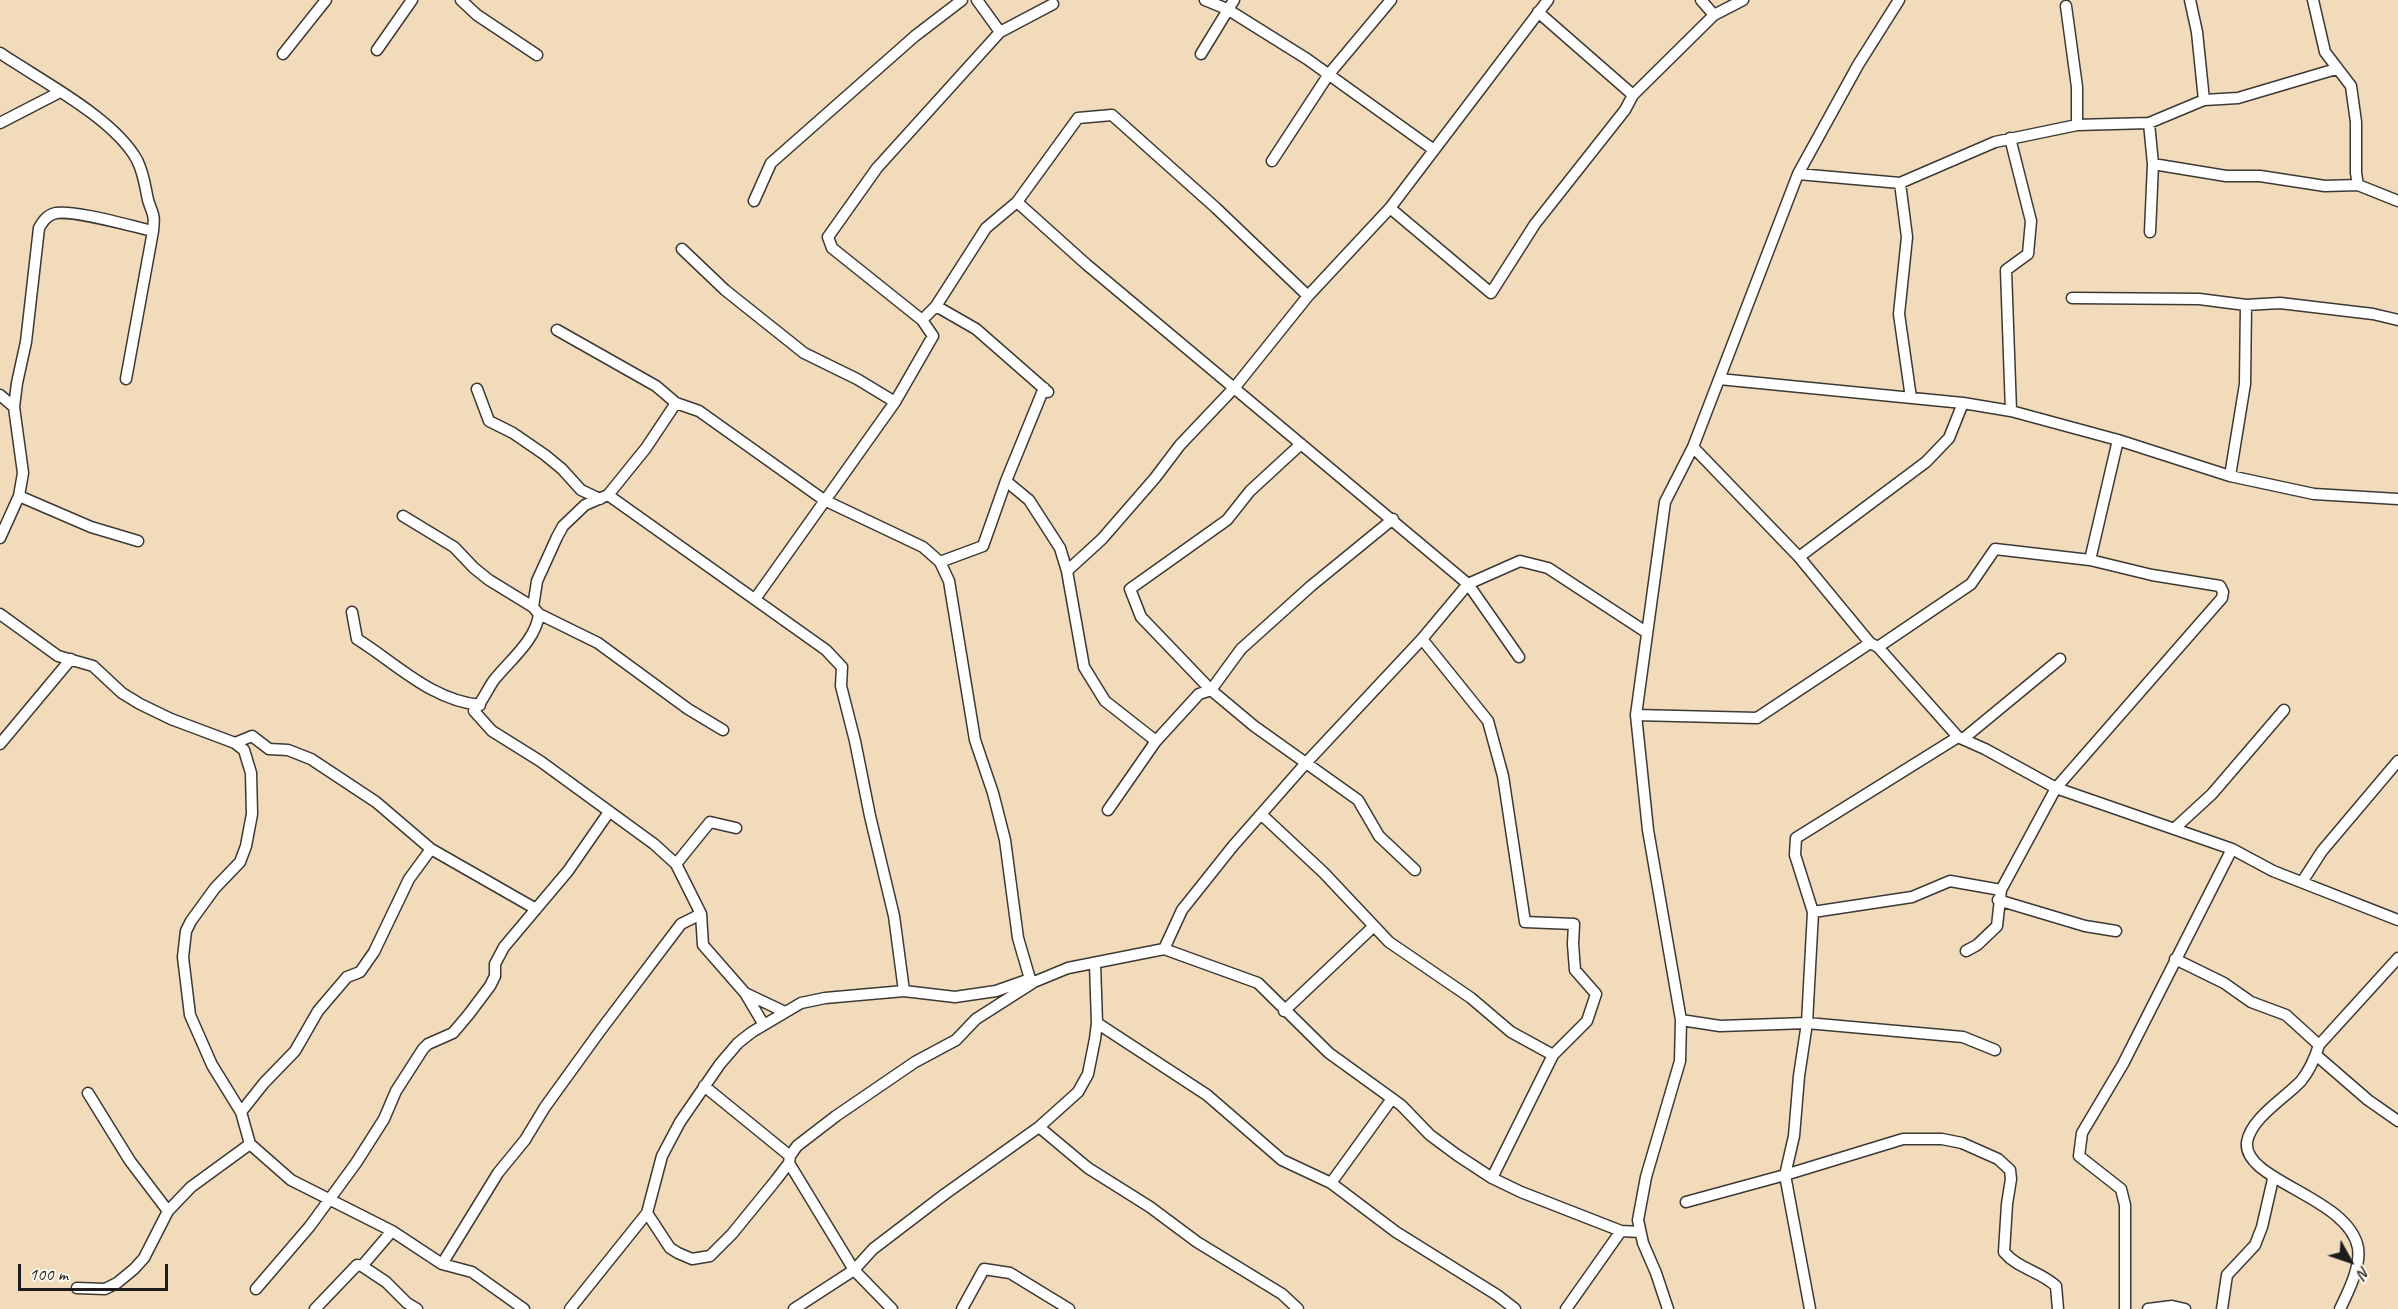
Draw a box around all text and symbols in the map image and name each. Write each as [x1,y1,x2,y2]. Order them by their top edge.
north arrow [2320,1231,2380,1291]
scale bar [21,1252,171,1290]
text: N [2353,1262,2375,1283]
text: 100 m [29,1263,68,1285]

